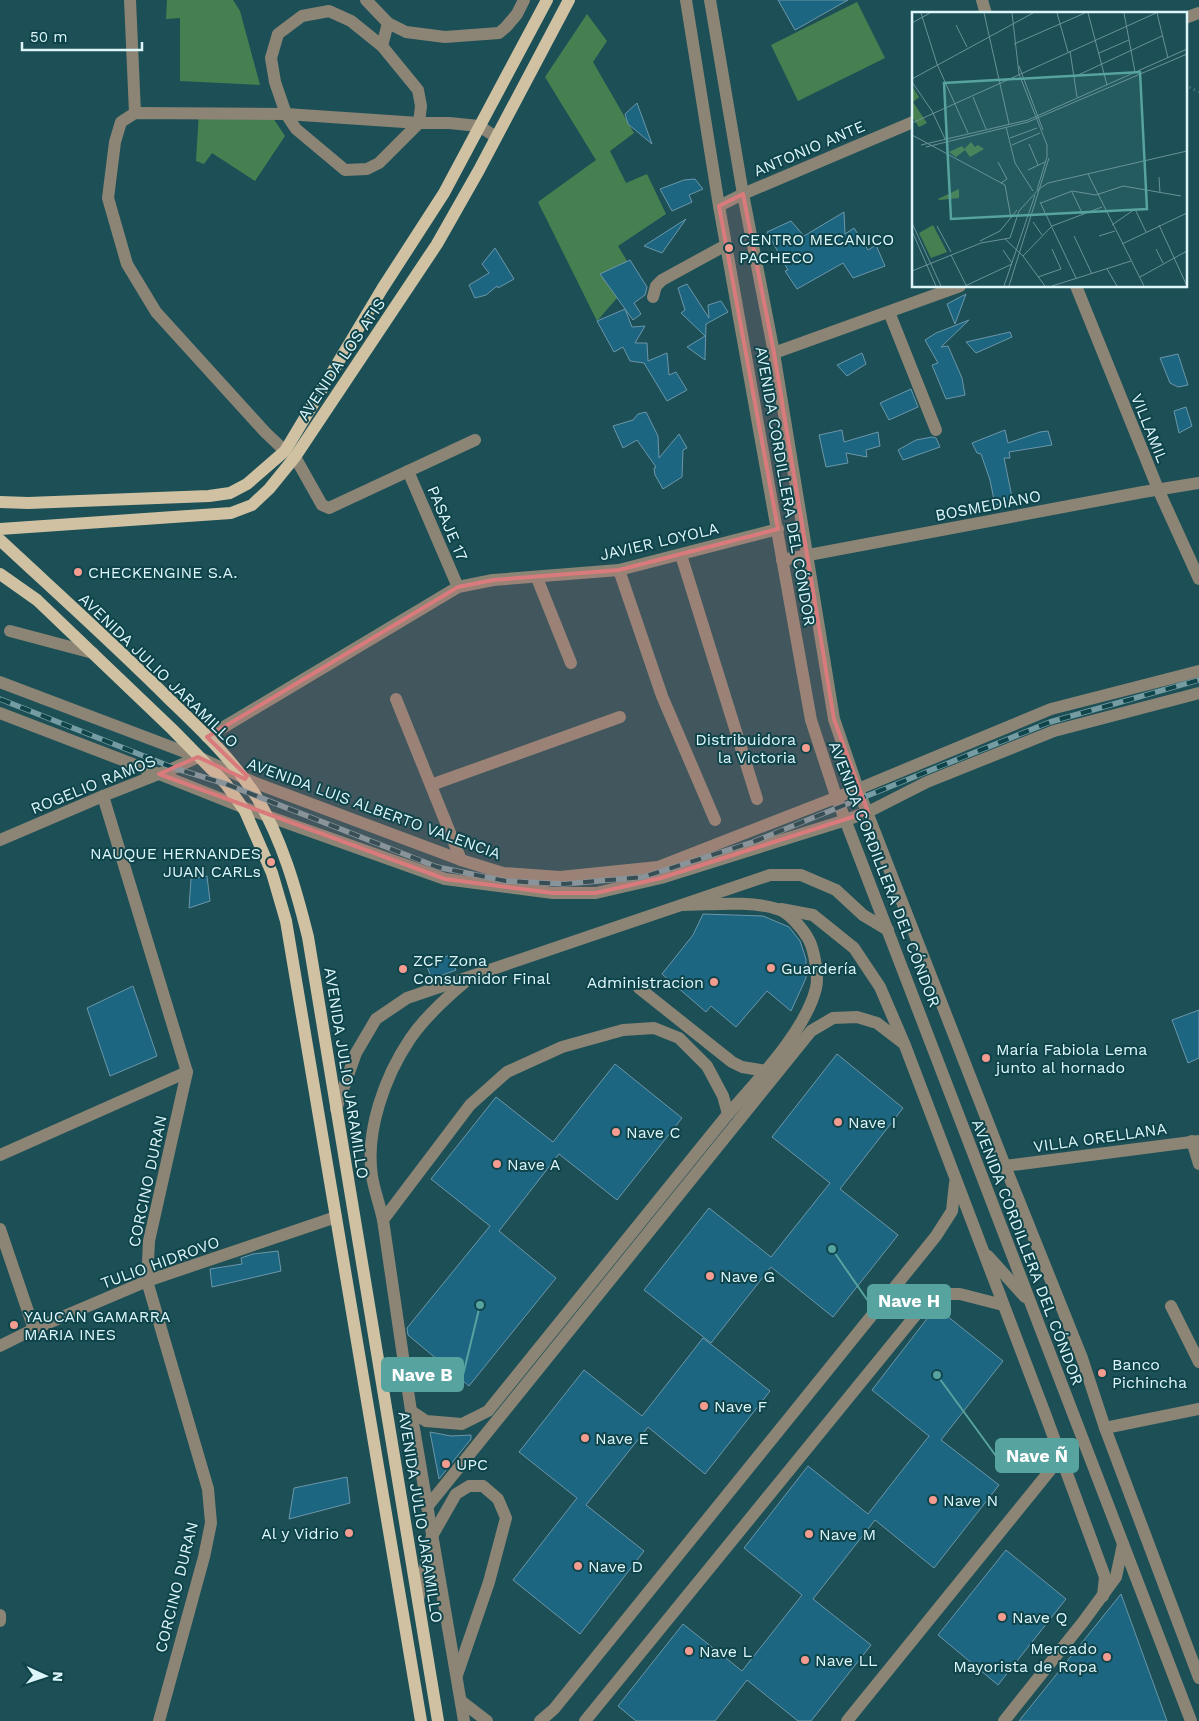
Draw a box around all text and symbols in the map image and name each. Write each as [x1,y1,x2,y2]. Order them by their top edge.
inset map [912,12,1186,288]
scale bar [22,20,142,52]
text: 50 m [30,28,67,46]
street label: ANTONIO ANTE [751,116,868,180]
place label: CENTRO MECANICO PACHECO [739,230,894,267]
marker: CENTRO MECANICO PACHECO [723,242,735,254]
street label: AVENIDA LOS ATIS [293,295,389,424]
street label: AVENIDA CORDILLERA DEL CÓNDOR [752,345,819,627]
street label: VILLAMIL [1127,391,1172,466]
street label: PASAJE 17 [423,483,472,564]
street label: BOSMEDIANO [934,486,1042,525]
street label: JAVIER LOYOLA [598,518,721,564]
place label: CHECKENGINE S.A. [88,563,238,582]
marker: CHECKENGINE S.A. [72,566,84,578]
street label: AVENIDA JULIO JARAMILLO [75,589,242,752]
place label: Distribuidora la Victoria [695,730,796,767]
street label: AVENIDA CORDILLERA DEL CÓNDOR [825,738,944,1010]
marker: Distribuidora la Victoria [800,742,812,754]
street label: ROGELIO RAMOS [28,751,158,818]
street label: AVENIDA LUIS ALBERTO VALENCIA [244,754,504,863]
place label: NAUQUE HERNANDES JUAN CARLs [90,844,261,881]
marker: NAUQUE HERNANDES JUAN CARLs [265,856,277,868]
place label: ZCF Zona Consumidor Final [413,951,551,988]
place label: Guardería [781,959,857,978]
marker: Guardería [765,962,777,974]
marker: ZCF Zona Consumidor Final [397,963,409,975]
street label: AVENIDA JULIO JARAMILLO [320,966,373,1180]
place label: Administracion [587,973,704,992]
marker: Administracion [708,976,720,988]
place label: María Fabiola Lema junto al hornado [994,1040,1147,1077]
marker: María Fabiola Lema junto al hornado [980,1052,992,1064]
place label: Nave I [848,1113,896,1132]
street label: CORCINO DURAN [124,1114,171,1249]
marker: Nave I [832,1116,844,1128]
street label: AVENIDA CORDILLERA DEL CÓNDOR [968,1116,1087,1388]
street label: VILLA ORELLANA [1032,1119,1168,1156]
place label: Nave C [626,1123,680,1142]
marker: Nave C [610,1126,622,1138]
place label: Nave A [507,1155,561,1174]
marker: Nave A [491,1158,503,1170]
street label: TULIO HIDROVO [98,1232,222,1293]
place label: Nave G [720,1267,775,1286]
marker: Nave G [704,1270,716,1282]
callout: Nave H [868,1285,950,1318]
text: Nave H [878,1290,940,1311]
place label: YAUCAN GAMARRA MARIA INES [24,1307,171,1344]
marker: YAUCAN GAMARRA MARIA INES [8,1319,20,1331]
place label: Banco Pichincha [1112,1355,1187,1392]
callout: Nave B [382,1358,463,1391]
text: Nave B [391,1364,453,1385]
marker: Banco Pichincha [1096,1367,1108,1379]
place label: Nave F [714,1397,767,1416]
marker: Nave F [698,1400,710,1412]
street label: AVENIDA JULIO JARAMILLO [394,1410,447,1624]
place label: Nave E [595,1429,649,1448]
marker: Nave E [579,1432,591,1444]
callout: Nave Ñ [996,1439,1078,1472]
text: Nave Ñ [1006,1445,1068,1466]
place label: UPC [456,1455,488,1474]
marker: UPC [440,1458,452,1470]
place label: Nave N [943,1491,998,1510]
marker: Nave N [927,1494,939,1506]
street label: CORCINO DURAN [151,1520,202,1655]
place label: Al y Vidrio [261,1524,339,1543]
place label: Nave M [819,1525,876,1544]
marker: Al y Vidrio [343,1527,355,1539]
marker: Nave M [803,1528,815,1540]
place label: Nave D [588,1557,643,1576]
marker: Nave D [572,1560,584,1572]
place label: Nave Q [1012,1608,1067,1627]
marker: Nave Q [996,1611,1008,1623]
place label: Mercado Mayorista de Ropa [953,1639,1097,1676]
place label: Nave L [699,1642,752,1661]
marker: Nave L [683,1645,695,1657]
north arrow [20,1651,70,1701]
place label: Nave LL [815,1651,878,1670]
marker: Mercado Mayorista de Ropa [1101,1651,1113,1663]
marker: Nave LL [799,1654,811,1666]
text: N [50,1671,66,1682]

